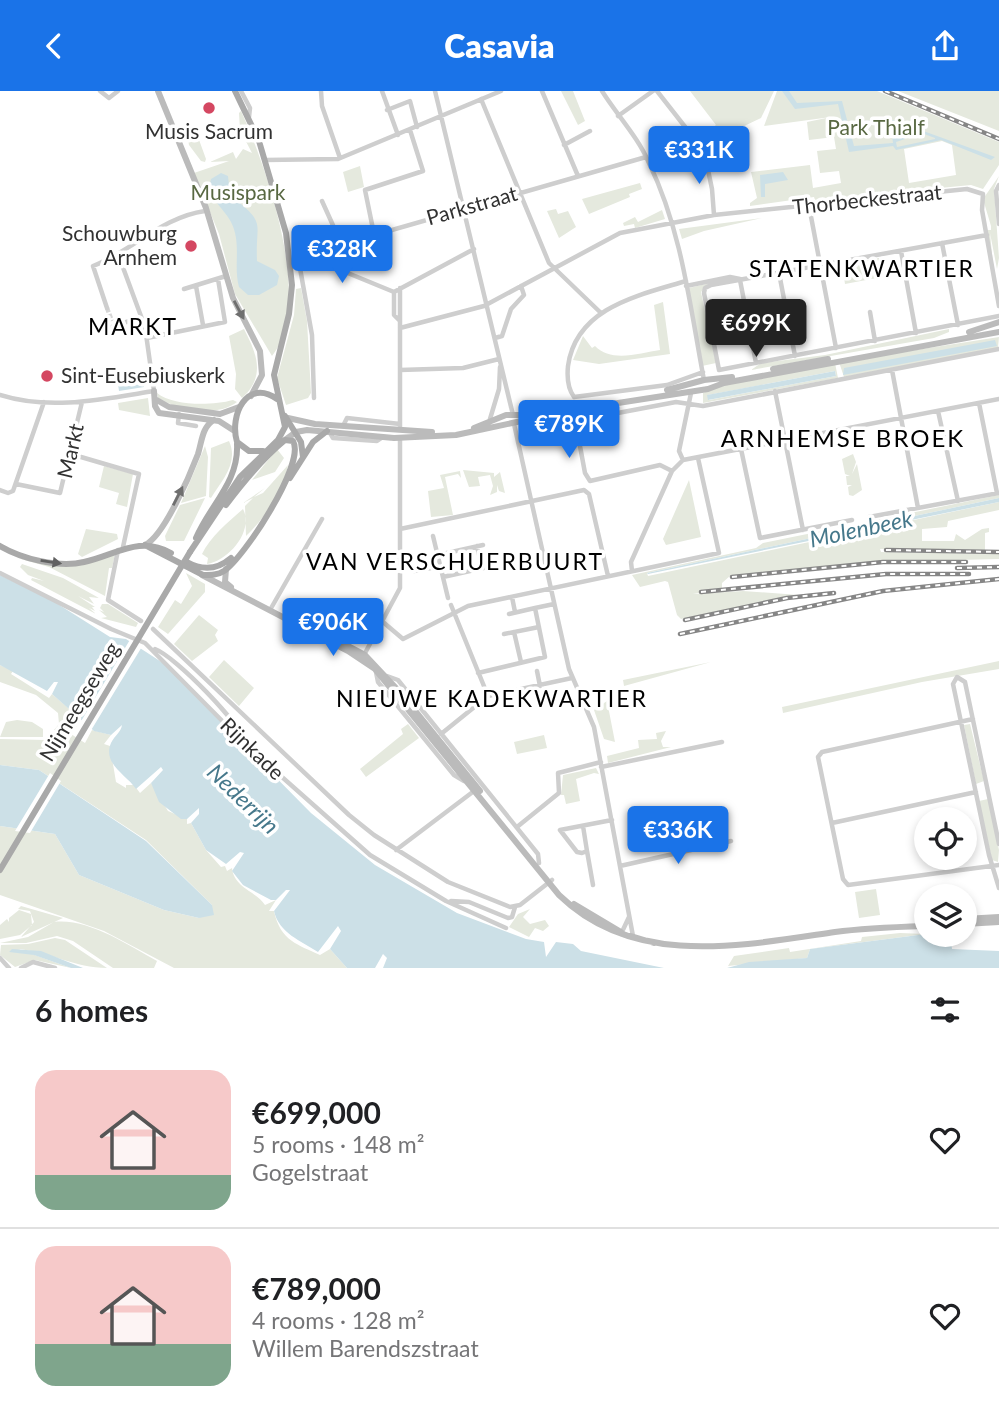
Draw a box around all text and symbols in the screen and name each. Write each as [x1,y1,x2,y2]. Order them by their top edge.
text: Casavia [444,26,555,65]
icon: back [35,27,73,65]
icon: share [926,27,964,65]
marker: Musis Sacrum [201,100,217,116]
park label: Park Thialf [827,114,925,139]
place label: Musis Sacrum [145,118,273,143]
pin: €331K [650,127,748,186]
text: €331K [664,135,734,163]
street label: Thorbeckestraat [791,178,943,219]
park label: Musispark [191,179,286,204]
street label: Parkstraat [423,180,520,229]
place label: Schouwburg Arnhem [62,220,177,269]
pin: €328K [293,225,391,285]
text: €328K [307,234,377,262]
marker: Schouwburg Arnhem [183,238,199,254]
district label: STATENKWARTIER [749,254,975,282]
pin: €699K [707,299,805,359]
one-way arrow [233,301,245,321]
text: €699K [721,308,791,336]
district label: MARKT [88,312,178,340]
place label: Sint-Eusebiuskerk [61,362,225,387]
marker: Sint-Eusebiuskerk [39,368,55,384]
pin: €789K [520,401,618,460]
text: €789K [534,409,604,437]
street label: Markt [51,420,88,480]
district label: ARNHEMSE BROEK [721,423,965,452]
one-way arrow [172,486,183,506]
water label: Molenbeek [807,503,916,553]
district label: VAN VERSCHUERBUURT [306,547,604,575]
one-way arrow [41,557,63,568]
pin: €906K [284,599,382,658]
text: €906K [298,607,368,635]
street label: Nijmeegseweg [33,637,124,765]
district label: NIEUWE KADEKWARTIER [336,684,648,712]
street label: Rijnkade [216,712,290,784]
water label: Nederrijn [202,757,285,839]
pin: €336K [629,807,727,866]
map controls [914,807,977,947]
button: locate [914,807,977,870]
text: €336K [643,815,713,843]
button: layers [914,884,977,947]
icon: filters [926,991,964,1029]
text: 6 homes [35,992,148,1028]
text: €699,000 [252,1094,381,1130]
icon: home [91,1098,175,1182]
icon: heart [926,1121,964,1159]
text: 5 rooms · 148 m² [252,1130,424,1158]
text: Gogelstraat [252,1158,368,1186]
text: €789,000 [252,1270,381,1306]
icon: home [91,1274,175,1358]
icon: heart [926,1297,964,1335]
text: 4 rooms · 128 m² [252,1306,424,1334]
text: Willem Barendszstraat [252,1334,479,1362]

